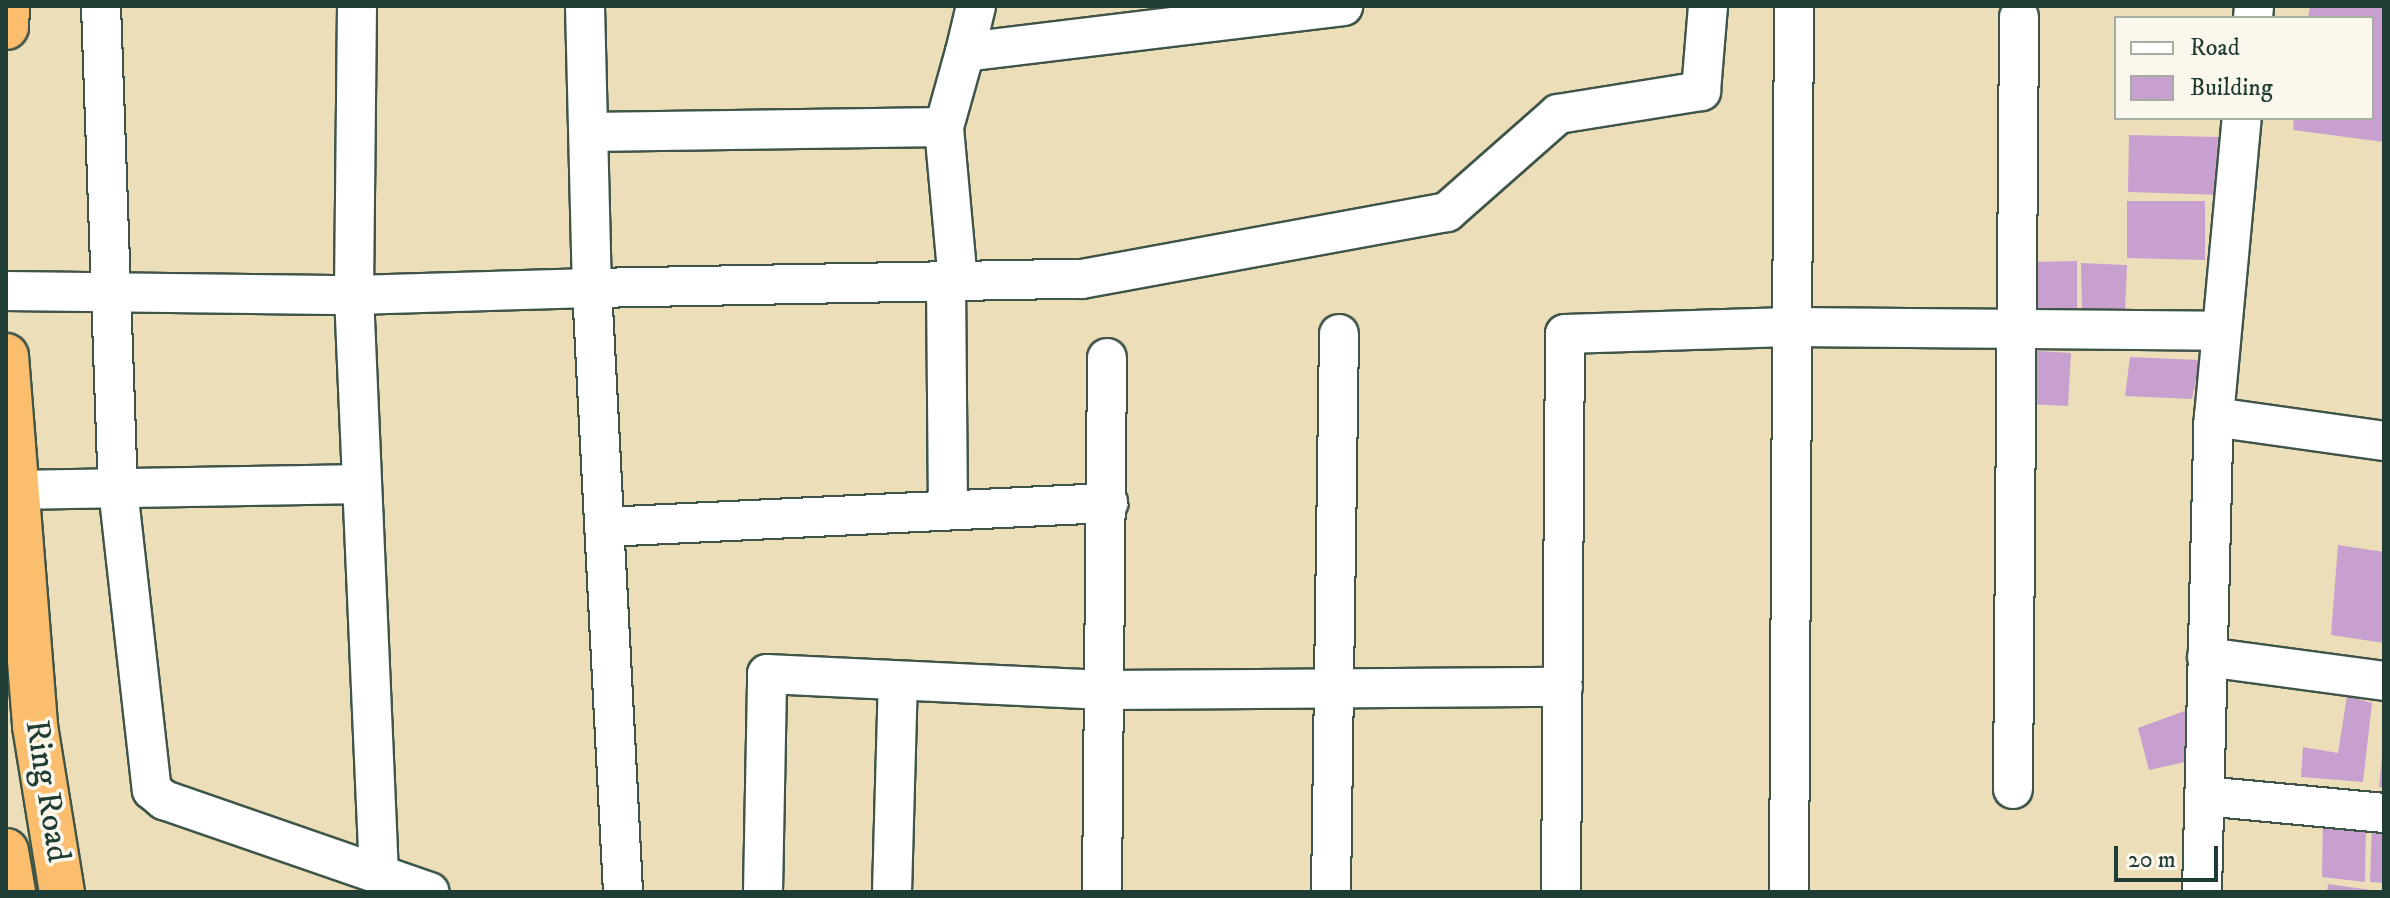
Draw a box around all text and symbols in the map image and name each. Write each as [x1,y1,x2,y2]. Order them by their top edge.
legend [2114,16,2374,120]
text: Road [2190,33,2240,63]
text: Building [2190,73,2273,103]
street label: Ring Road [16,717,78,865]
scale bar [2118,830,2222,880]
text: 20 m [2128,845,2176,875]

